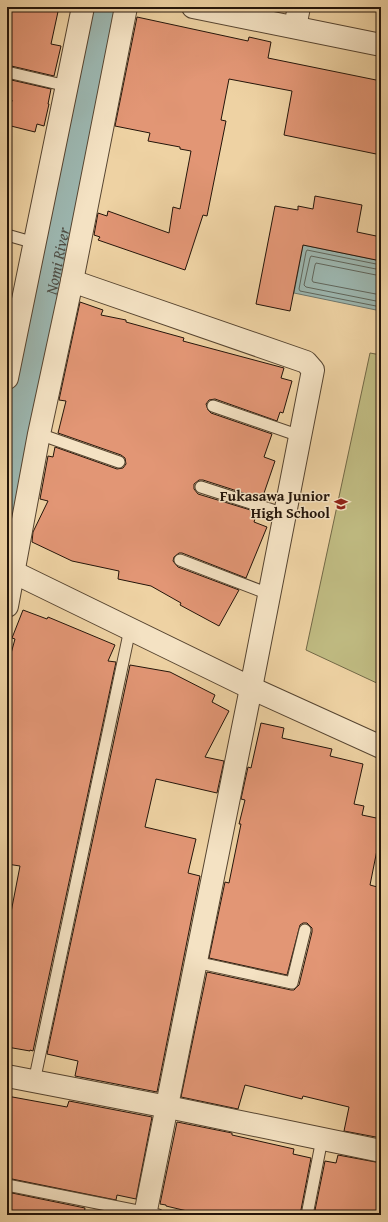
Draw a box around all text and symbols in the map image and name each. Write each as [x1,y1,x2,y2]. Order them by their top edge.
water label: Nomi River [38,224,75,298]
place label: Fukasawa Junior High School [220,485,330,523]
school or university icon: Fukasawa Junior High School [333,496,349,512]

